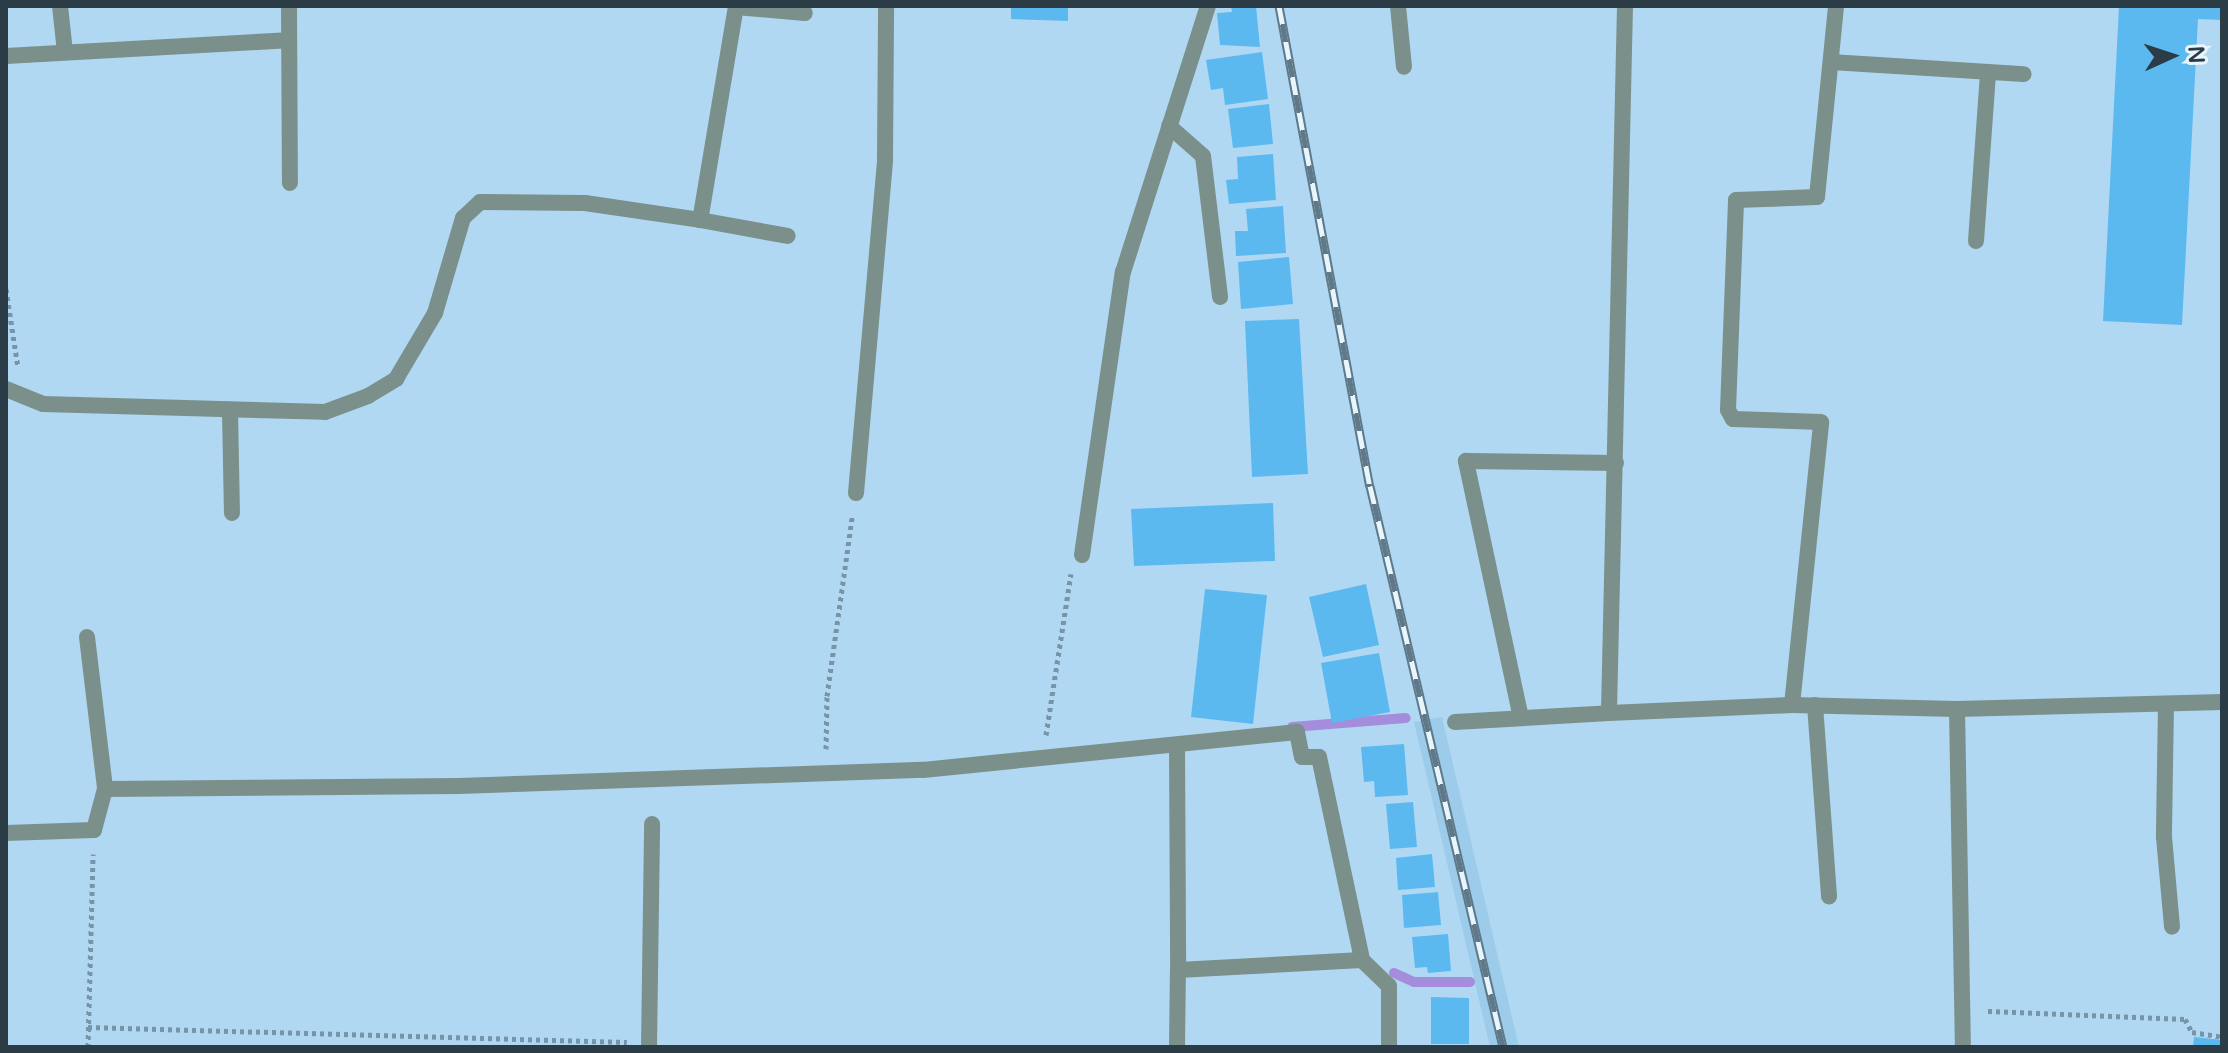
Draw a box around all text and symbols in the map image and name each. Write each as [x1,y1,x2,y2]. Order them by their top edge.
north arrow [2132,16,2212,96]
text: N [2183,45,2209,64]

